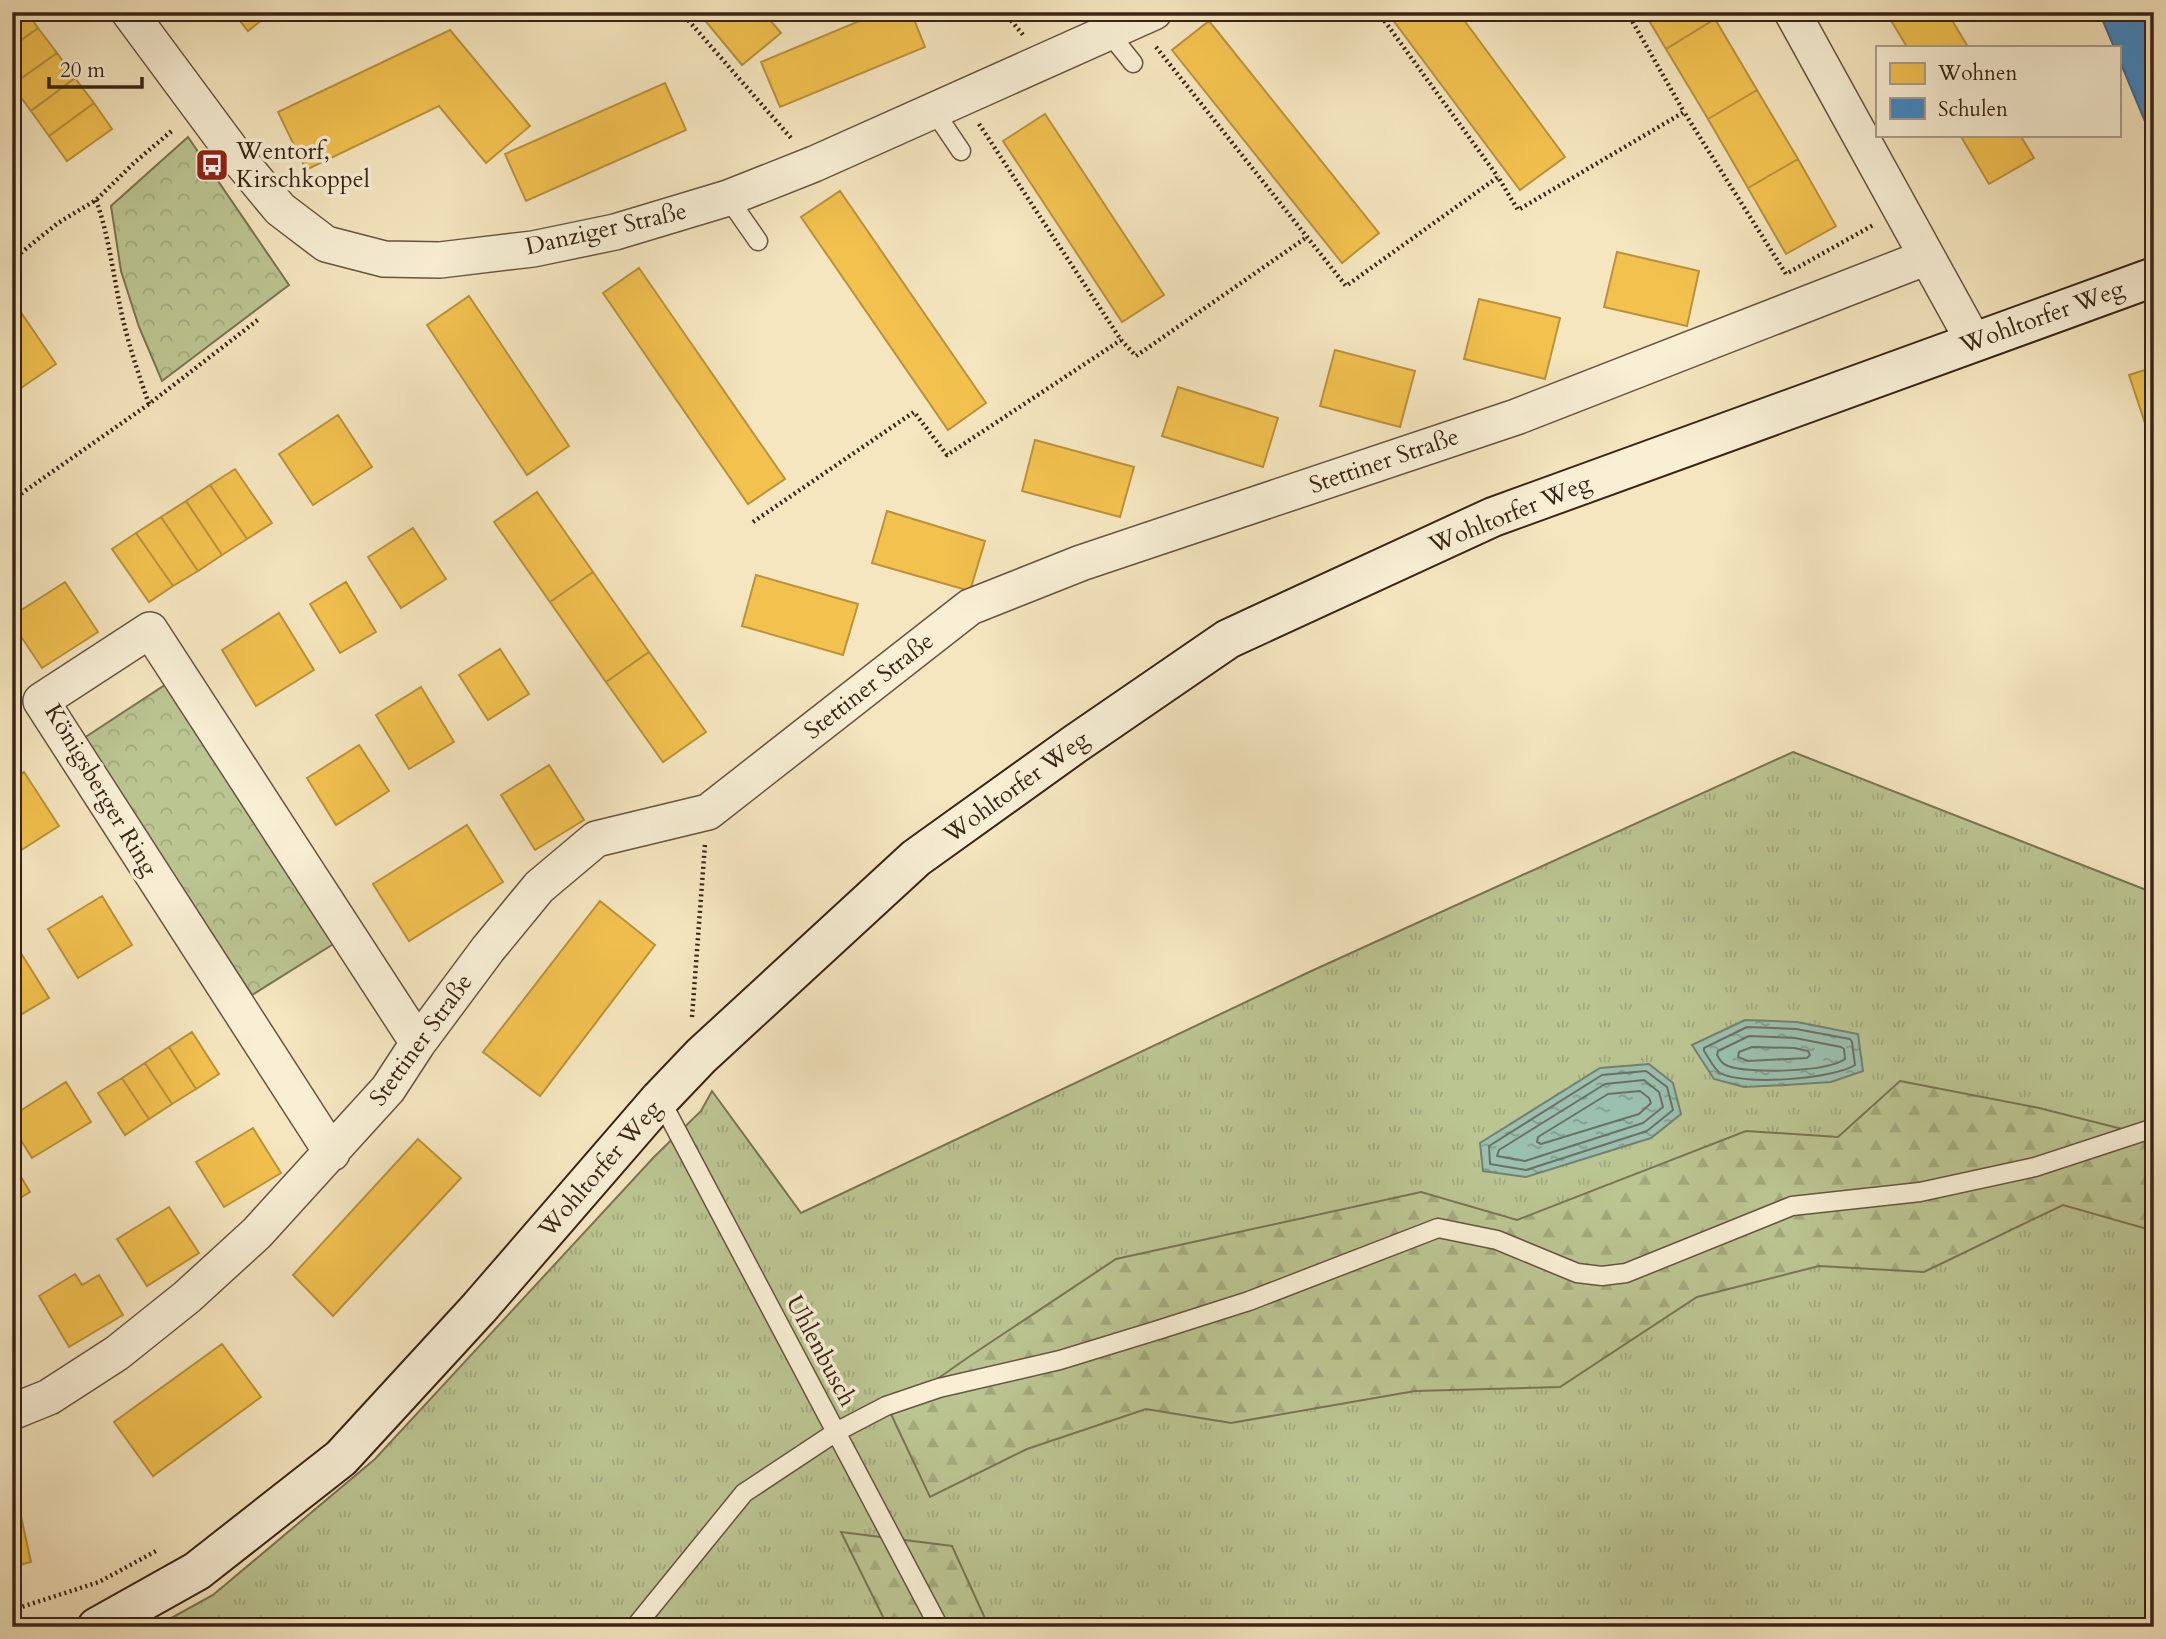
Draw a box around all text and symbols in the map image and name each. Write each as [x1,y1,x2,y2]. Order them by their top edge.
scale bar [49,46,142,90]
legend [1876,46,2120,136]
text: 20 m [60,56,105,85]
text: Wohnen [1937,59,2018,88]
text: Schulen [1938,95,2008,124]
place label: Wentorf, Kirschkoppel [235,135,370,196]
bus stop icon: Wentorf, Kirschkoppel [193,146,231,184]
street label: Danziger Straße [522,194,690,264]
street label: Wohltorfer Weg [1954,272,2129,362]
street label: Stettiner Straße [1305,420,1463,502]
street label: Wohltorfer Weg [1423,466,1597,562]
street label: Stettiner Straße [797,625,941,747]
street label: Königsberger Ring [37,698,166,883]
street label: Wohltorfer Weg [936,723,1096,852]
street label: Stettiner Straße [362,967,480,1113]
street label: Wohltorfer Weg [530,1093,669,1246]
street label: Uhlenbusch [778,1290,864,1412]

